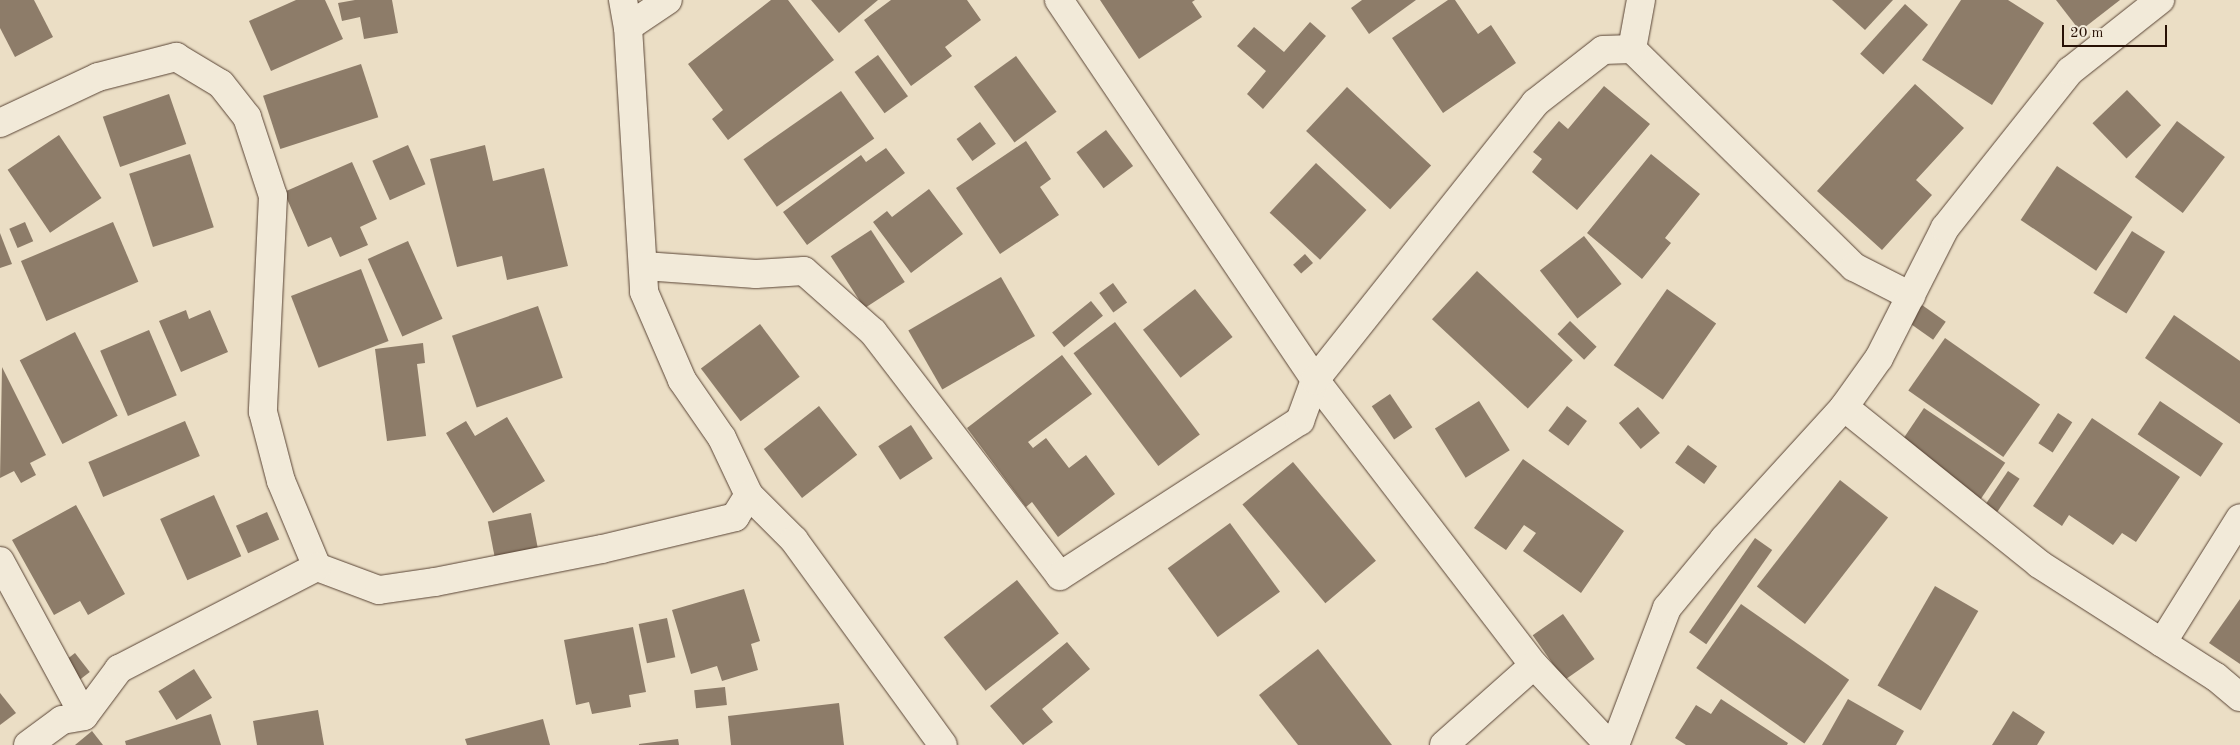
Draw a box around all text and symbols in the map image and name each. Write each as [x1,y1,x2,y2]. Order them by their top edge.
scale bar [2065,15,2170,47]
text: 20 m [2070,26,2104,41]

